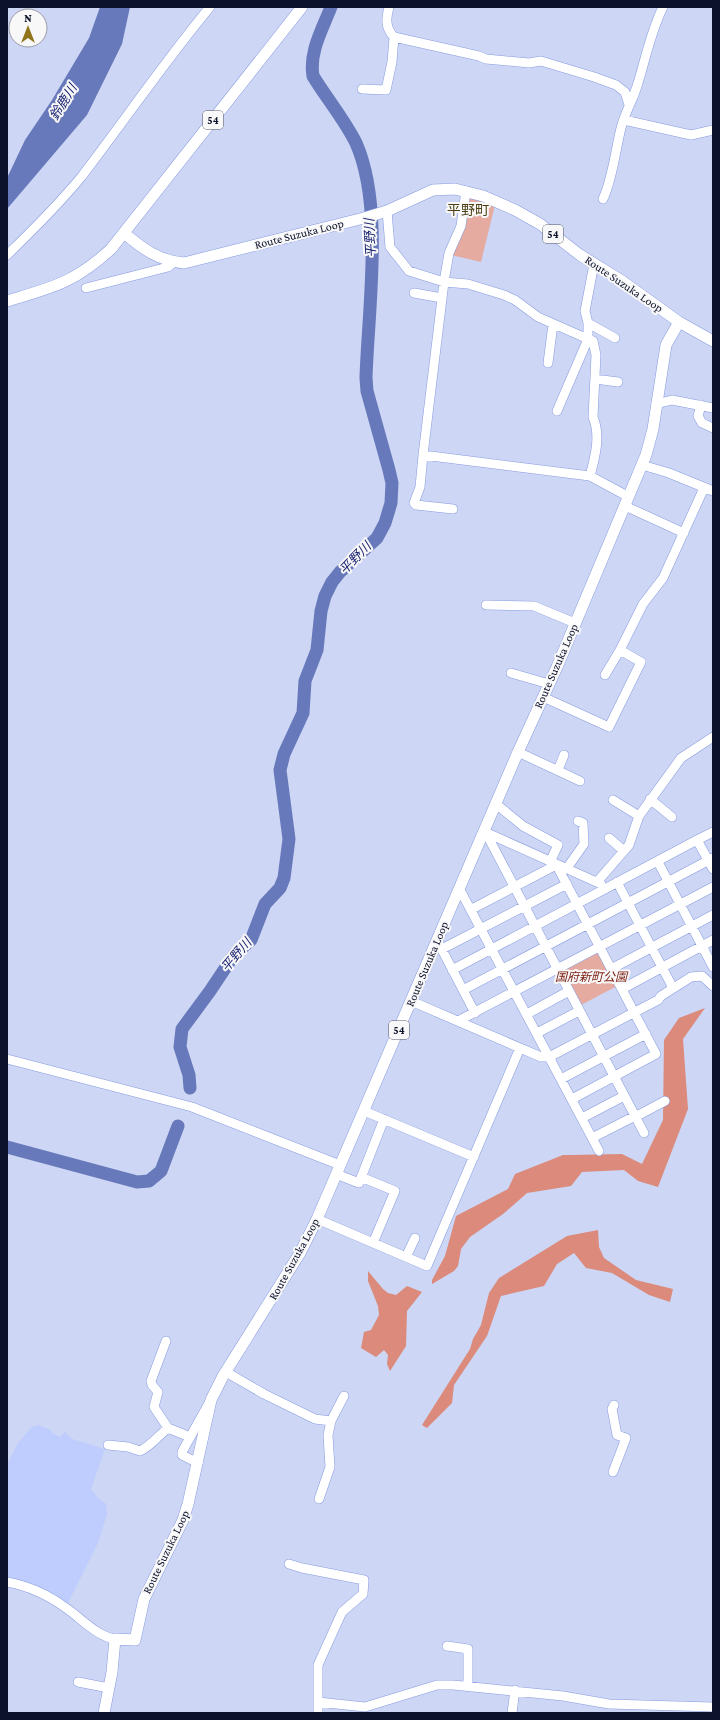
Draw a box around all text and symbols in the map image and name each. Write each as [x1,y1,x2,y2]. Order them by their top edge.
north arrow [8,8,48,48]
text: N [24,12,32,24]
water label: 鈴鹿川 [46,80,81,123]
road number: 54 [203,111,223,129]
district label: 平野町 [447,202,489,218]
street label: Route Suzuka Loop [253,216,345,252]
water label: 平野川 [361,216,379,258]
road number: 54 [543,225,563,243]
street label: Route Suzuka Loop [582,253,666,315]
water label: 平野川 [336,537,375,577]
street label: Route Suzuka Loop [531,621,581,711]
street label: Route Suzuka Loop [403,919,451,1009]
water label: 平野川 [218,934,256,975]
park label: 国府新町公園 [555,970,629,984]
road number: 54 [389,1021,409,1039]
street label: Route Suzuka Loop [266,1216,322,1302]
street label: Route Suzuka Loop [140,1508,192,1596]

